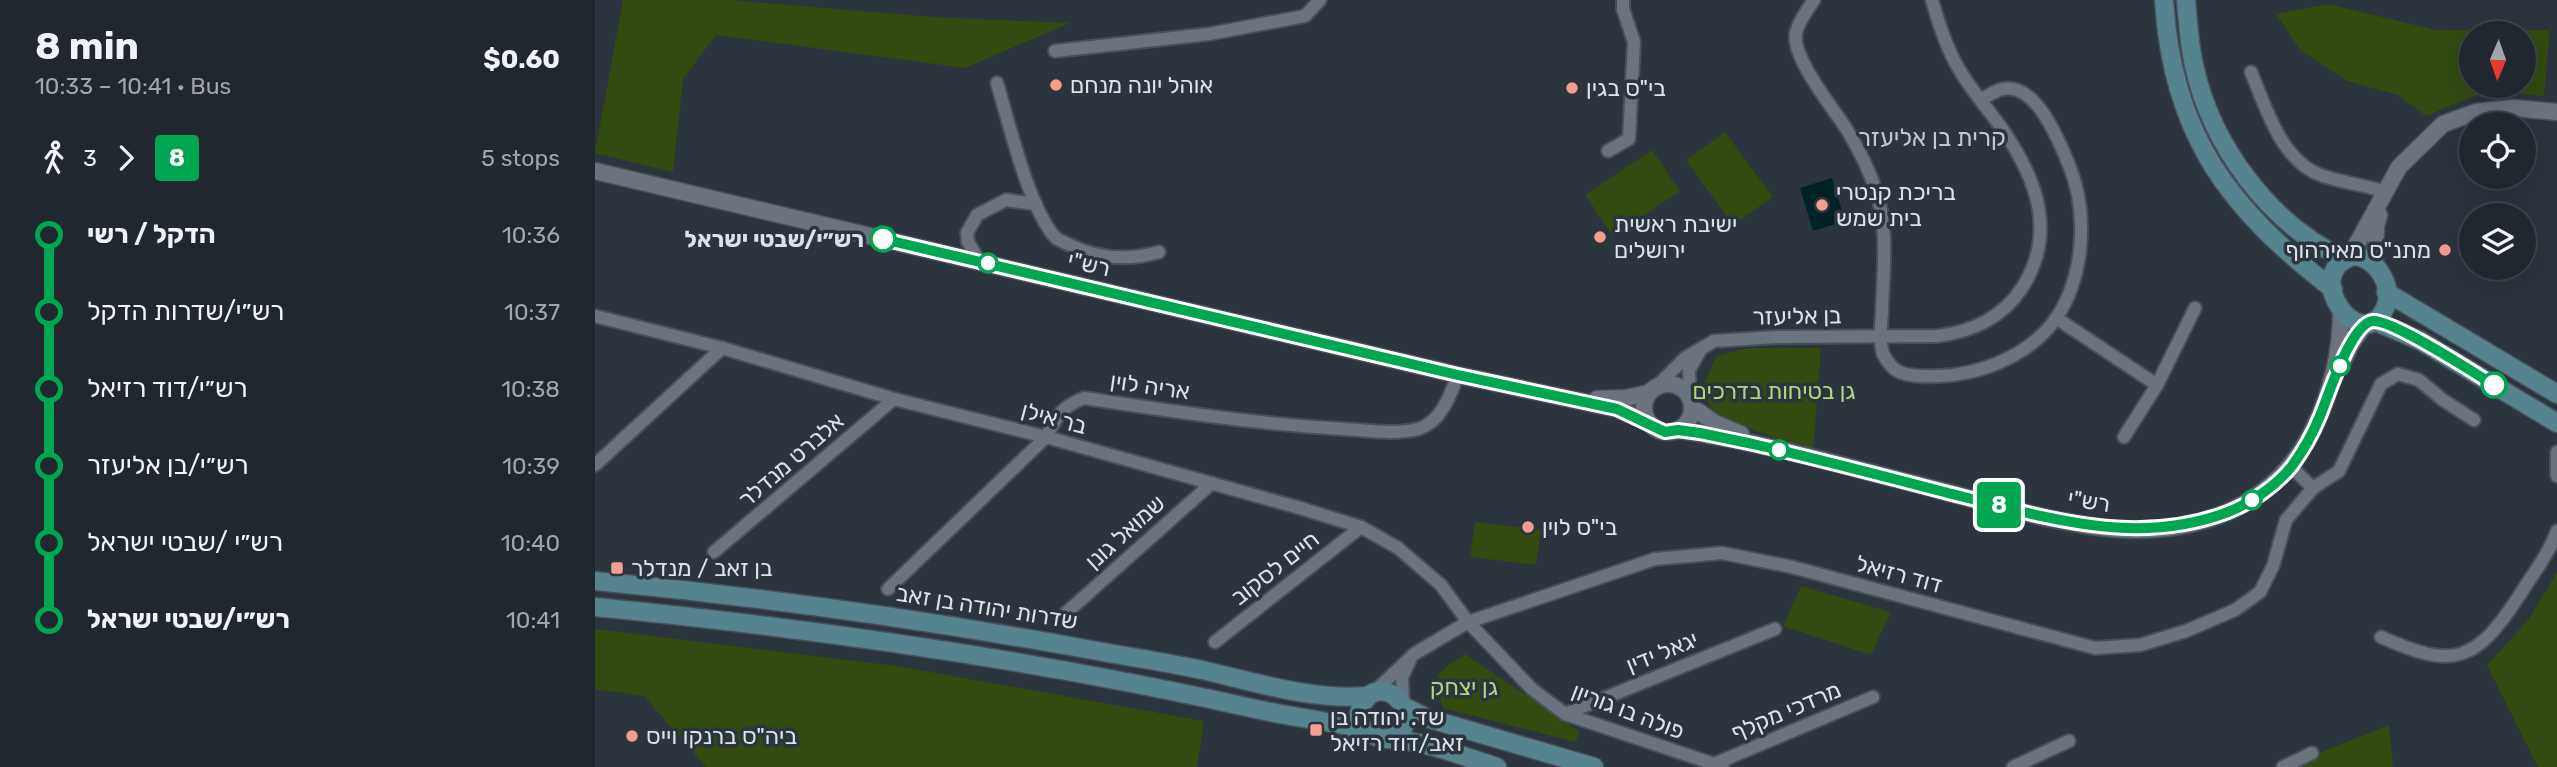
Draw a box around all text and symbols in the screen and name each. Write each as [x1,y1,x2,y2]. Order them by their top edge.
north arrow [2459,21,2536,98]
map controls [2459,21,2536,280]
text: 8 min [35,23,139,69]
text: $0.60 [483,44,560,75]
place label: אוהל יונה מנחם [1070,71,1213,99]
text: 10:33 – 10:41 · Bus [35,72,231,100]
place label: בי"ס בגין [1586,74,1666,102]
marker: אוהל יונה מנחם [1048,77,1064,93]
marker: בי"ס בגין [1564,80,1580,96]
button: locate [2459,112,2536,189]
district label: קרית בן אליעזר [1858,124,2006,152]
icon: walk [35,139,73,177]
icon: forward [107,139,145,177]
text: 3 [83,144,97,172]
text: 8 [169,144,185,172]
text: 5 stops [481,144,560,172]
place label: בריכת קנטרי בית שמש [1836,178,1956,232]
marker: בריכת קנטרי בית שמש [1814,197,1830,213]
button: layers [2459,203,2536,280]
place label: ישיבת ראשית ירושלים [1614,210,1737,264]
text: הדקל / רשי [87,219,215,250]
text: 10:36 [502,221,560,249]
place label: רש״י/שבטי ישראל [685,225,864,253]
marker: רש״י/שבטי ישראל [870,226,896,252]
marker: ישיבת ראשית ירושלים [1592,229,1608,245]
place label: מתנ"ס מאירהוף [2285,236,2431,264]
marker: מתנ"ס מאירהוף [2437,242,2453,258]
street label: רש"י [1065,246,1113,282]
unlabelled marker [978,253,998,273]
text: רש״י/שדרות הדקל [87,296,284,327]
text: 10:37 [504,298,560,326]
street label: בן אליעזר [1752,301,1842,331]
unlabelled marker [2330,356,2350,376]
street label: אריה לוין [1108,367,1192,405]
unlabelled marker [2481,372,2507,398]
text: רש״י/דוד רזיאל [87,373,247,404]
text: 10:38 [501,375,560,403]
park label: גן בטיחות בדרכים [1692,377,1856,405]
street label: בר אילן [1018,396,1090,440]
street label: אלברט מנדלר [733,407,849,513]
unlabelled marker [1769,440,1789,460]
text: רש״י/בן אליעזר [87,450,248,481]
text: 10:39 [502,452,560,480]
line badge: 8 [1976,482,2022,528]
street label: רש"י [2066,484,2112,518]
street label: שמואל גונן [1079,489,1171,575]
unlabelled marker [2242,490,2262,510]
text: 8 [1991,491,2007,519]
place label: בי"ס לוין [1542,513,1617,541]
marker: בי"ס לוין [1520,519,1536,535]
street label: חיים לסקוב [1225,525,1325,611]
text: רש״י /שבטי ישראל [87,527,283,558]
text: 10:40 [501,529,560,557]
street label: דוד רזיאל [1852,549,1946,599]
place label: בן זאב / מנדלר [631,554,772,582]
marker: בן זאב / מנדלר [609,560,625,576]
street label: שדרות יהודה בן זאב [894,579,1080,635]
text: רש״י/שבטי ישראל [87,604,290,635]
text: 10:41 [506,606,560,634]
street label: יגאל ידין [1622,625,1702,679]
park label: גן יצחק [1430,673,1498,701]
street label: מרדכי מקלף [1727,675,1845,747]
street label: פולה בו גוריון [1568,677,1688,745]
place label: שד. יהודה בן זאב/דוד רזיאל [1330,703,1464,757]
place label: ביה"ס ברנקו וייס [646,722,797,750]
marker: שד. יהודה בן זאב/דוד רזיאל [1308,722,1324,738]
marker: ביה"ס ברנקו וייס [624,728,640,744]

